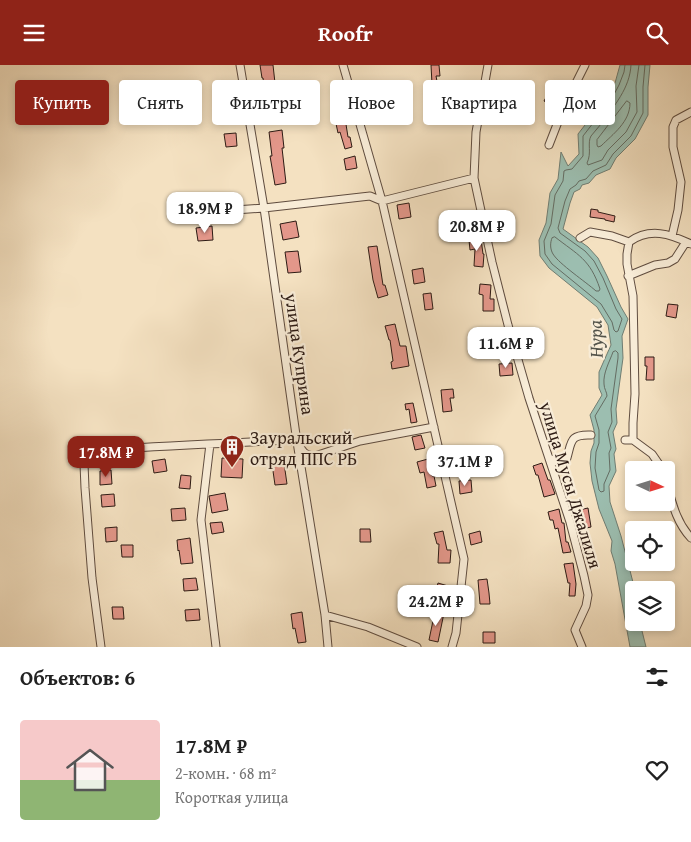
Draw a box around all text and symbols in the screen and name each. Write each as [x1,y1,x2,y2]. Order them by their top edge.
text: Roofr [318,17,373,49]
icon: menu [20,19,48,47]
icon: search [643,19,671,47]
chip: Купить [15,80,109,125]
chip: Снять [119,80,202,125]
chip: Фильтры [212,80,320,125]
chip: Новое [330,80,413,125]
chip: Квартира [423,80,535,125]
chip: Дом [545,80,615,125]
pin: 18.9M ₽ [159,191,251,234]
text: 18.9M ₽ [178,196,232,220]
pin: 20.8M ₽ [431,209,523,252]
text: 20.8M ₽ [450,214,504,238]
street label: улица Куприна [278,291,322,417]
water label: Нура [580,319,610,358]
pin: 11.6M ₽ [460,327,552,369]
text: 11.6M ₽ [479,331,533,355]
street label: улица Мусы Джалиля [532,397,609,572]
place label: Зауральский отряд ППС РБ [250,424,357,472]
building icon: Зауральский отряд ППС РБ [219,434,245,468]
pin: 17.8M ₽ [60,435,152,478]
text: 17.8M ₽ [79,440,133,464]
pin: 37.1M ₽ [419,445,511,487]
text: 37.1M ₽ [438,449,492,473]
north arrow [625,461,675,511]
map controls [625,461,675,631]
button: locate [625,521,675,571]
button: layers [625,581,675,631]
pin: 24.2M ₽ [390,585,482,627]
text: 24.2M ₽ [409,589,463,613]
text: Объектов: 6 [20,662,135,693]
icon: filters [643,663,671,691]
text: 17.8M ₽ [175,730,247,761]
icon: home [60,740,120,800]
icon: heart [643,756,671,784]
text: 2-комн. · 68 m² [175,761,276,785]
text: Короткая улица [175,785,288,809]

